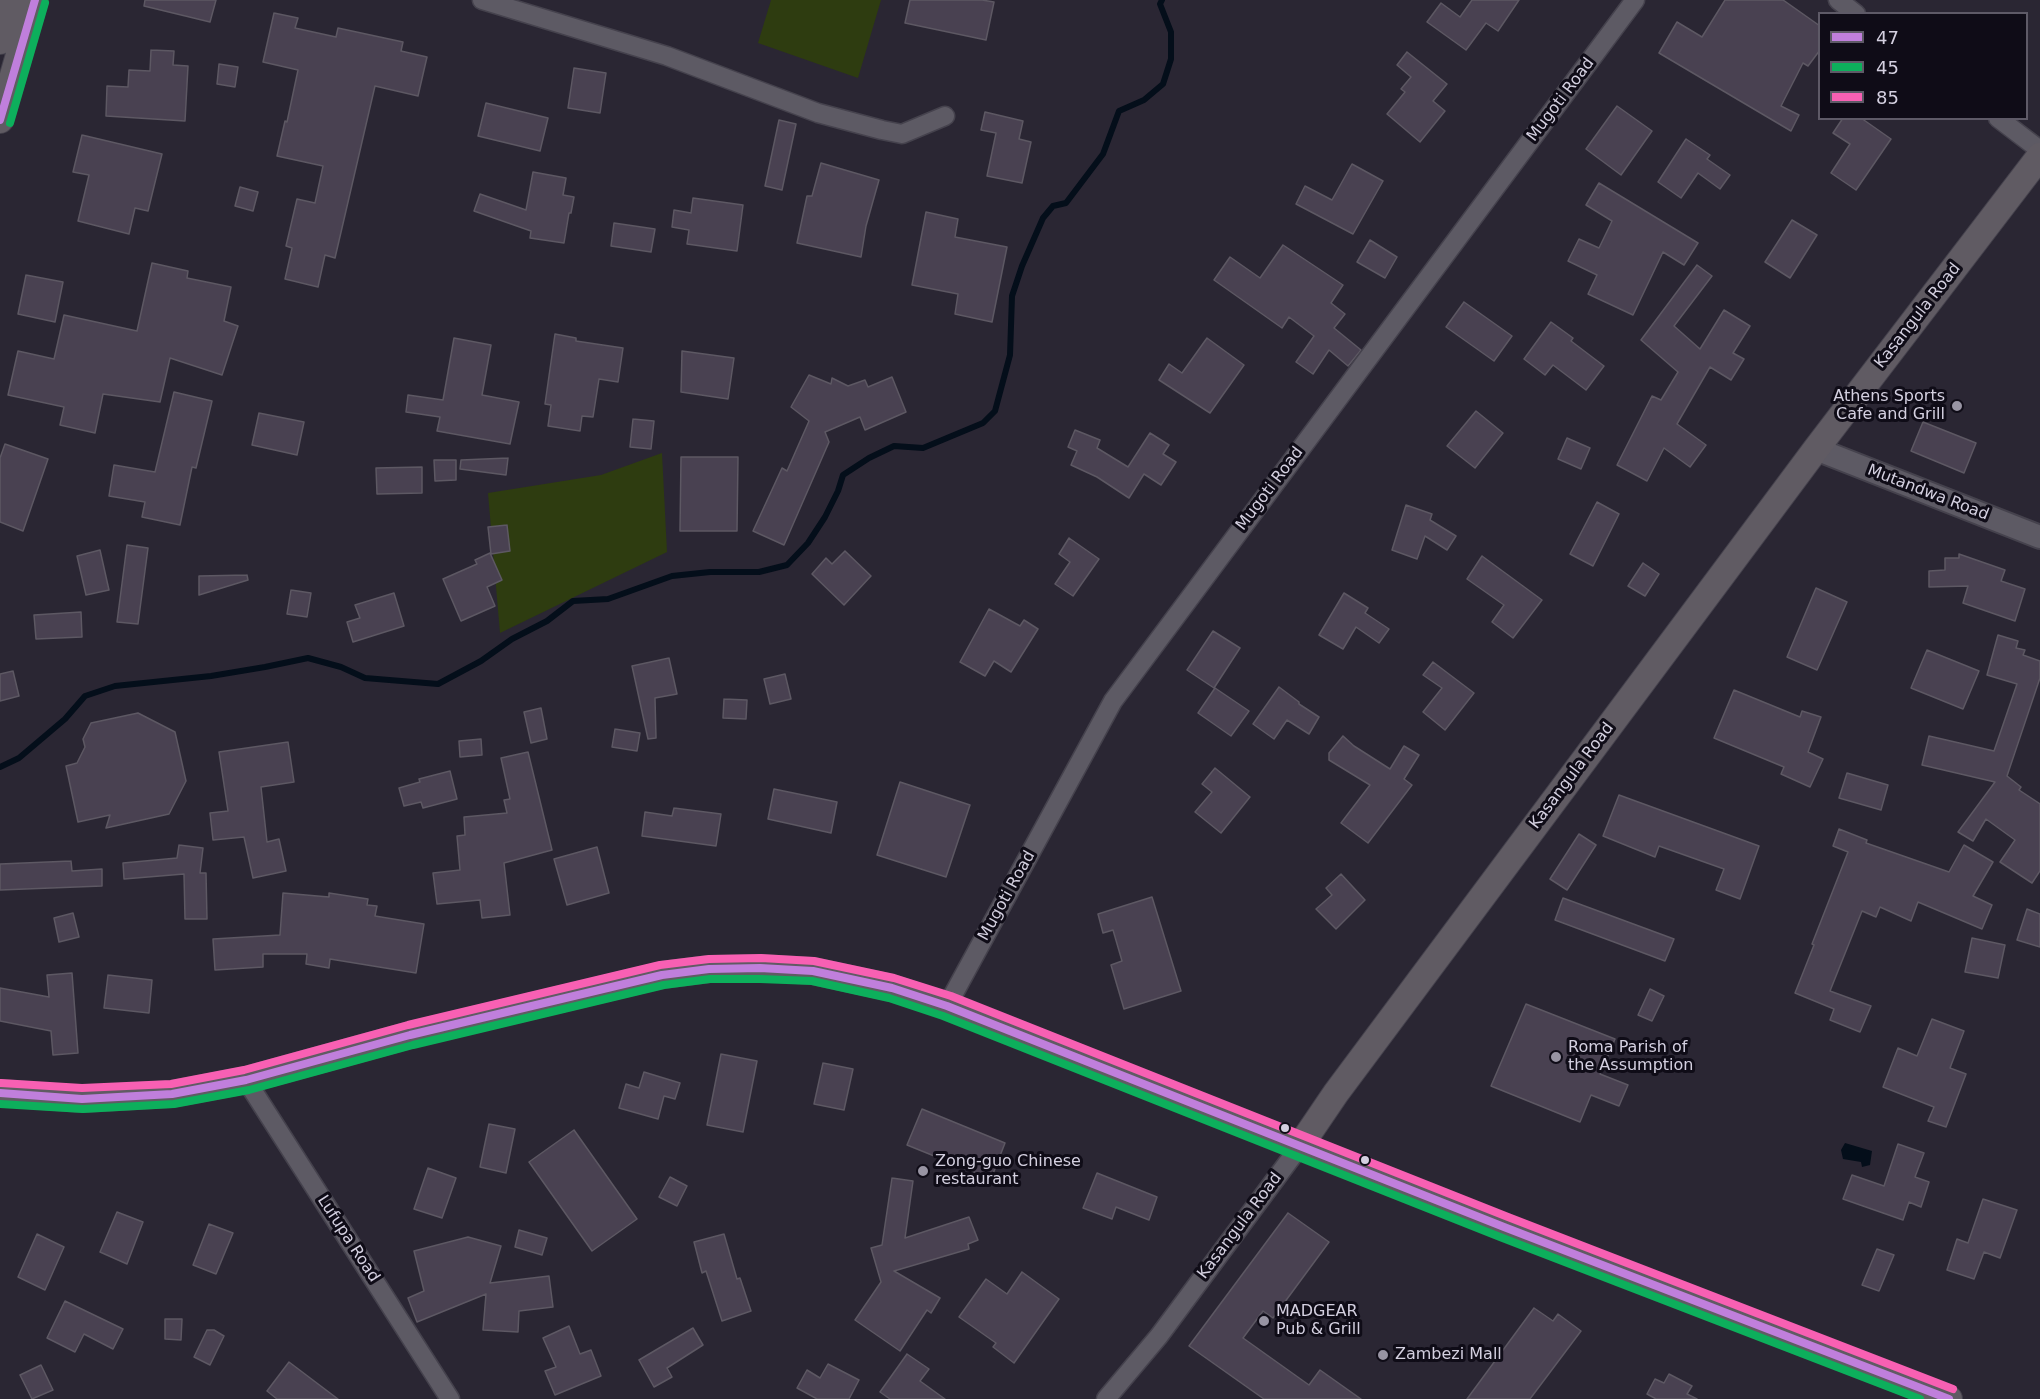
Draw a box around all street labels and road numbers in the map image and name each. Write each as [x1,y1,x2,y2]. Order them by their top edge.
street label: Mugoti Road [1523,54,1599,146]
street label: Kasangula Road [1871,260,1965,372]
street label: Mugoti Road [1232,443,1308,535]
street label: Mutandwa Road [1865,461,1991,525]
street label: Kasangula Road [1526,719,1618,833]
street label: Mugoti Road [974,848,1040,944]
street label: Kasangula Road [1194,1169,1286,1283]
street label: Lufupa Road [313,1192,383,1286]

